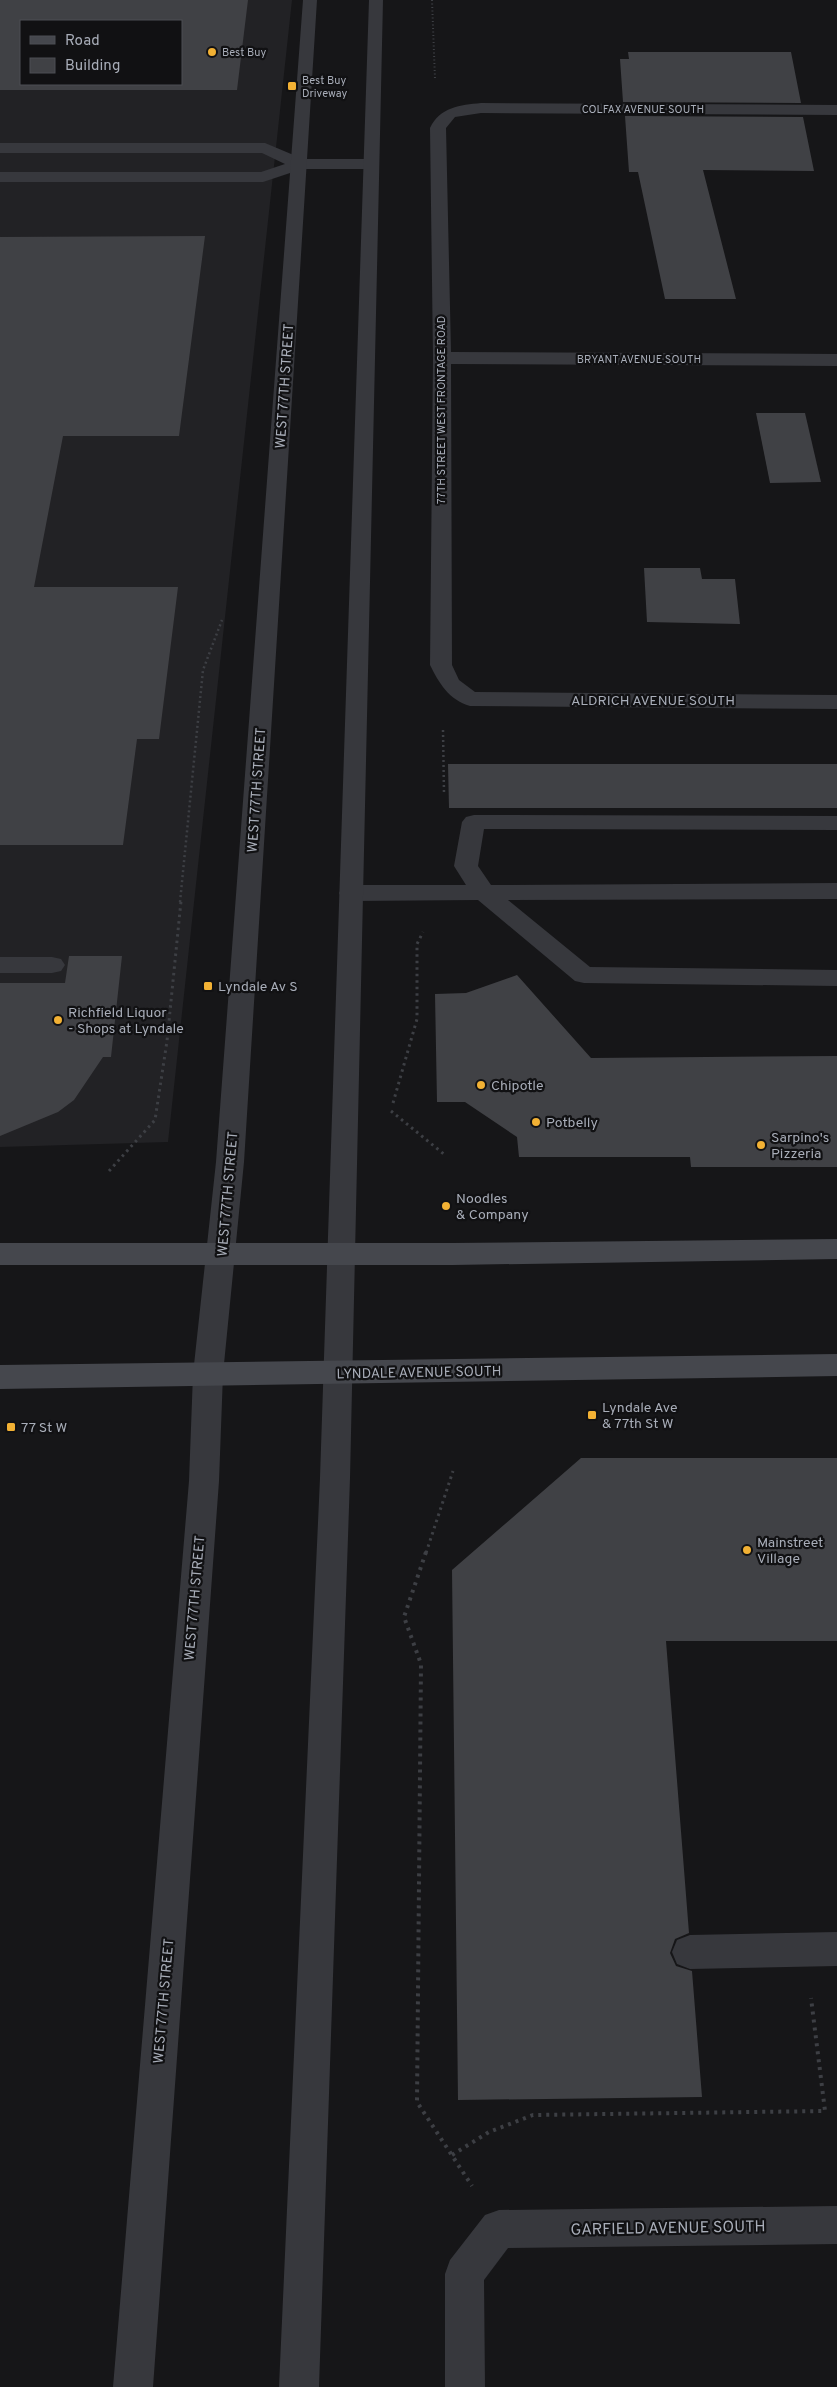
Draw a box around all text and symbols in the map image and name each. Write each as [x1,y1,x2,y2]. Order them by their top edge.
legend [20,20,182,85]
text: Road [65,32,100,51]
marker: Best Buy [206,46,218,58]
place label: Best Buy [222,46,266,60]
text: Building [65,57,120,76]
place label: Best Buy Driveway [302,74,347,101]
marker: Best Buy Driveway [286,80,298,92]
street label: COLFAX AVENUE SOUTH [582,103,704,117]
street label: 77TH STREET WEST FRONTAGE ROAD [435,316,449,504]
street label: WEST 77TH STREET [273,323,298,449]
street label: BRYANT AVENUE SOUTH [577,353,701,367]
street label: ALDRICH AVENUE SOUTH [571,693,735,710]
street label: WEST 77TH STREET [245,727,270,853]
place label: Lyndale Av S [218,979,298,996]
marker: Lyndale Av S [202,980,214,992]
place label: Richfield Liquor - Shops at Lyndale [68,1005,184,1038]
marker: Richfield Liquor - Shops at Lyndale [52,1014,64,1026]
place label: Chipotle [491,1078,544,1095]
marker: Chipotle [475,1079,487,1091]
place label: Potbelly [546,1115,598,1132]
marker: Potbelly [530,1116,542,1128]
place label: Sarpino's Pizzeria [771,1130,829,1163]
street label: WEST 77TH STREET [215,1131,242,1257]
marker: Sarpino's Pizzeria [755,1139,767,1151]
place label: Noodles & Company [456,1191,529,1224]
marker: Noodles & Company [440,1200,452,1212]
street label: LYNDALE AVENUE SOUTH [336,1364,502,1383]
place label: Lyndale Ave & 77th St W [602,1400,678,1433]
marker: Lyndale Ave & 77th St W [586,1409,598,1421]
place label: 77 St W [21,1420,67,1437]
marker: 77 St W [5,1421,17,1433]
street label: WEST 77TH STREET [182,1535,209,1661]
place label: Mainstreet Village [757,1535,823,1568]
marker: Mainstreet Village [741,1544,753,1556]
street label: WEST 77TH STREET [151,1938,178,2064]
street label: GARFIELD AVENUE SOUTH [570,2217,766,2241]

